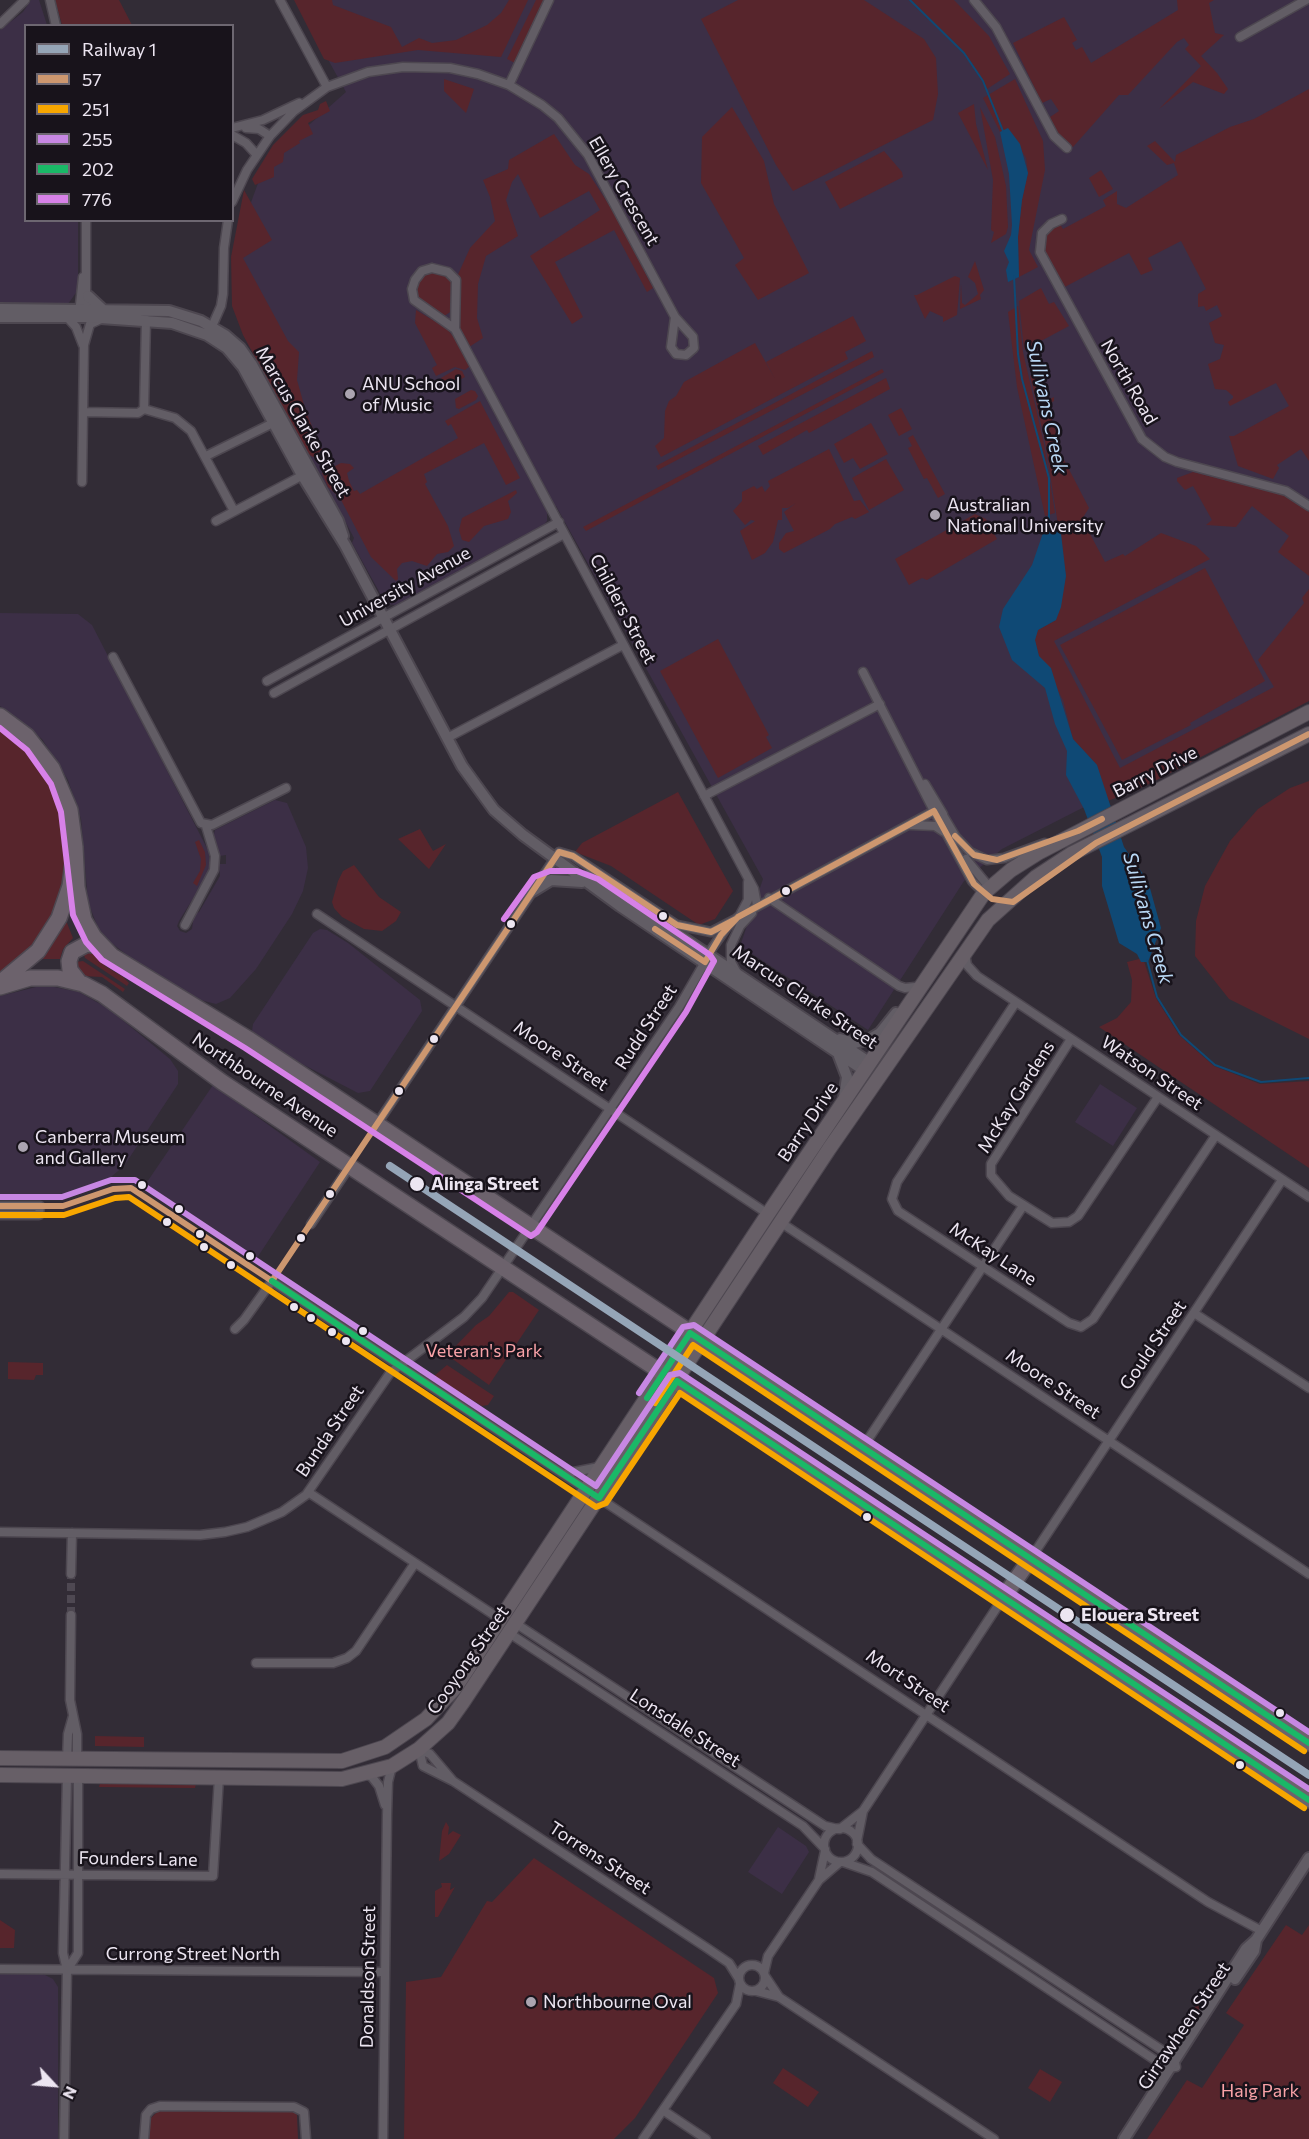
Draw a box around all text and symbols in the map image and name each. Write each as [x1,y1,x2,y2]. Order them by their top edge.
legend [24,24,234,222]
text: Railway 1 [82,38,157,60]
text: 57 [82,68,102,90]
text: 251 [82,98,110,120]
text: 255 [82,128,113,150]
street label: Ellery Crescent [584,133,664,249]
text: 202 [82,158,114,180]
text: 776 [82,188,112,210]
street label: North Road [1096,336,1162,428]
water label: Sullivans Creek [1021,338,1073,476]
street label: Marcus Clarke Street [251,343,355,501]
place label: ANU School of Music [362,373,460,416]
marker: ANU School of Music [343,387,357,401]
place label: Australian National University [947,494,1103,536]
marker: Australian National University [928,508,942,522]
street label: University Avenue [336,542,474,632]
street label: Childers Street [585,550,661,668]
street label: Barry Drive [1109,742,1201,802]
water label: Sullivans Creek [1118,849,1178,987]
unlabelled marker [780,885,792,897]
unlabelled marker [657,910,669,922]
unlabelled marker [505,918,517,930]
street label: Marcus Clarke Street [728,940,882,1054]
street label: Rudd Street [610,980,682,1074]
street label: Moore Street [510,1016,612,1096]
street label: Northbourne Avenue [188,1028,342,1142]
street label: Watson Street [1097,1031,1207,1115]
unlabelled marker [428,1033,440,1045]
street label: McKay Gardens [973,1037,1059,1157]
street label: Barry Drive [773,1078,843,1166]
unlabelled marker [393,1085,405,1097]
place label: Canberra Museum and Gallery [35,1126,185,1168]
marker: Canberra Museum and Gallery [16,1140,30,1154]
place label: Alinga Street [431,1173,539,1195]
marker: Alinga Street [408,1175,426,1193]
unlabelled marker [136,1179,148,1191]
unlabelled marker [324,1188,336,1200]
unlabelled marker [173,1203,185,1215]
unlabelled marker [161,1216,173,1228]
street label: McKay Lane [945,1218,1041,1290]
unlabelled marker [194,1228,206,1240]
unlabelled marker [295,1232,307,1244]
unlabelled marker [198,1241,210,1253]
unlabelled marker [244,1250,256,1262]
unlabelled marker [225,1259,237,1271]
street label: Gould Street [1115,1296,1191,1394]
unlabelled marker [288,1301,300,1313]
unlabelled marker [305,1312,317,1324]
unlabelled marker [357,1325,369,1337]
unlabelled marker [326,1326,338,1338]
unlabelled marker [340,1335,352,1347]
park label: Veteran's Park [426,1340,542,1362]
street label: Moore Street [1002,1344,1104,1424]
street label: Bunda Street [291,1381,369,1481]
unlabelled marker [861,1511,873,1523]
street label: Cooyong Street [423,1602,513,1718]
place label: Elouera Street [1081,1604,1199,1626]
marker: Elouera Street [1058,1606,1076,1624]
street label: Mort Street [862,1645,954,1717]
street label: Lonsdale Street [626,1684,744,1772]
unlabelled marker [1274,1707,1286,1719]
unlabelled marker [1234,1759,1246,1771]
street label: Torrens Street [545,1817,655,1899]
street label: Founders Lane [78,1847,198,1871]
street label: Donaldson Street [356,1906,380,2048]
street label: Currong Street North [106,1943,280,1965]
street label: Girrawheen Street [1133,1958,1235,2094]
place label: Northbourne Oval [543,1991,692,2013]
marker: Northbourne Oval [524,1995,538,2009]
north arrow [24,2055,84,2115]
park label: Haig Park [1221,2080,1299,2102]
text: N [59,2084,82,2103]

